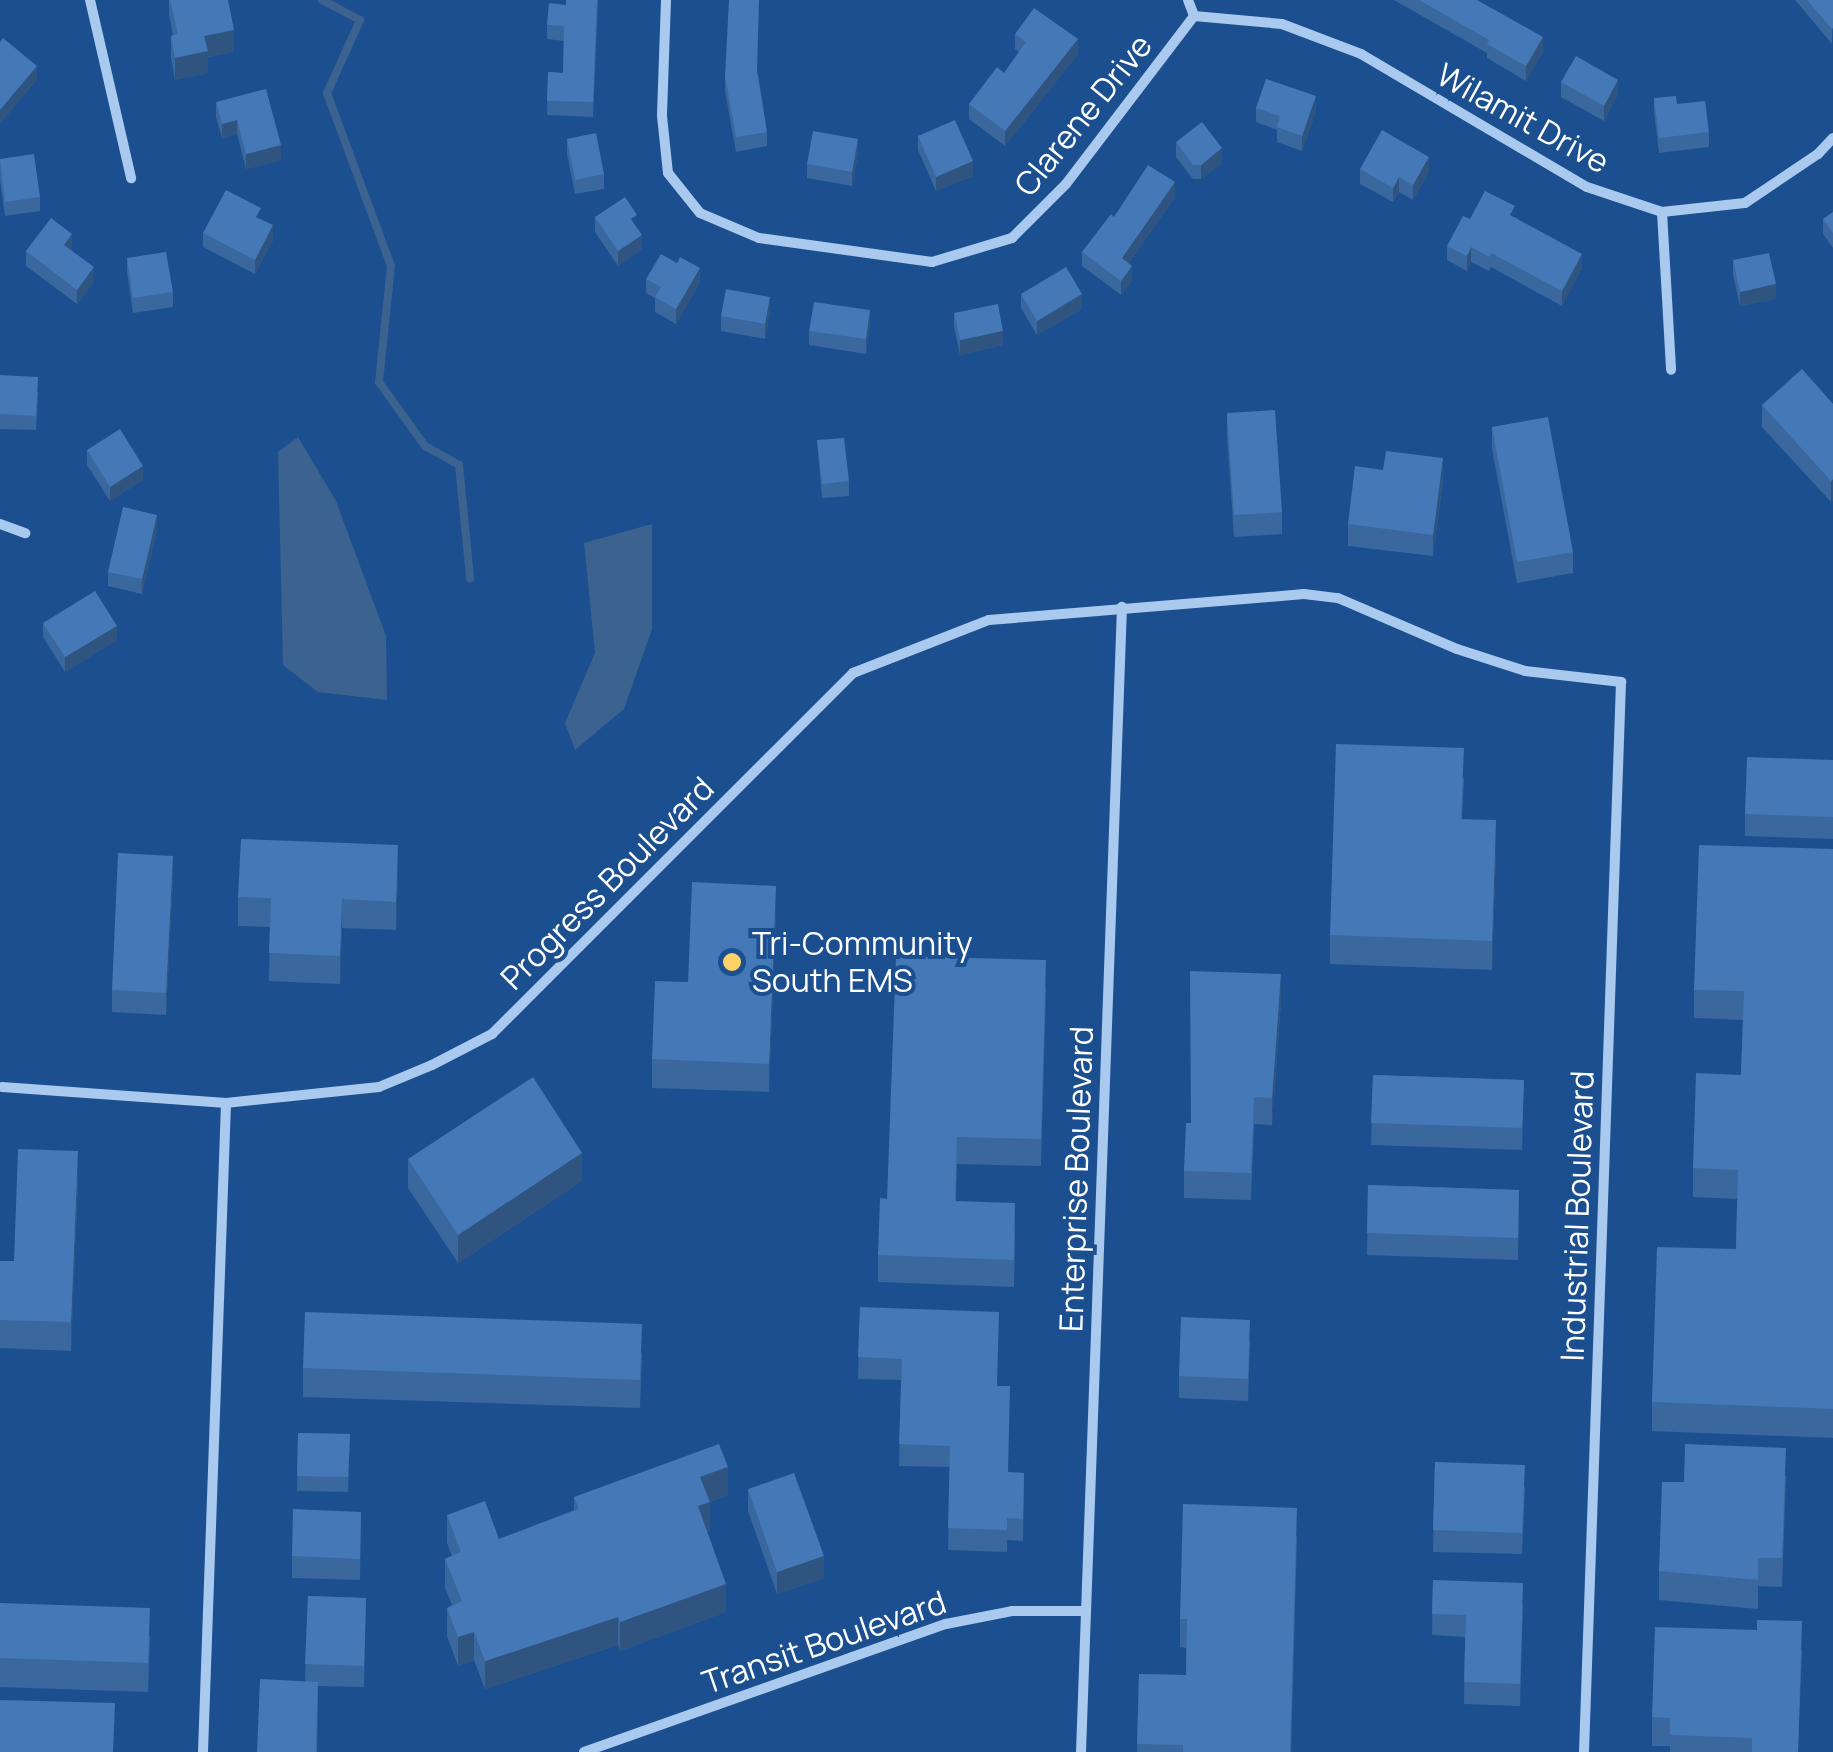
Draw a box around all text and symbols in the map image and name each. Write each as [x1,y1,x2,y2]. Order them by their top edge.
street label: Clarene Drive [1006,27,1160,203]
street label: Wilamit Drive [1430,55,1616,181]
street label: Progress Boulevard [493,769,721,997]
place label: Tri-Community South EMS [752,925,973,1000]
marker: Tri-Community South EMS [721,951,743,973]
street label: Enterprise Boulevard [1051,1025,1101,1333]
street label: Industrial Boulevard [1553,1070,1601,1362]
street label: Transit Boulevard [697,1582,951,1702]

